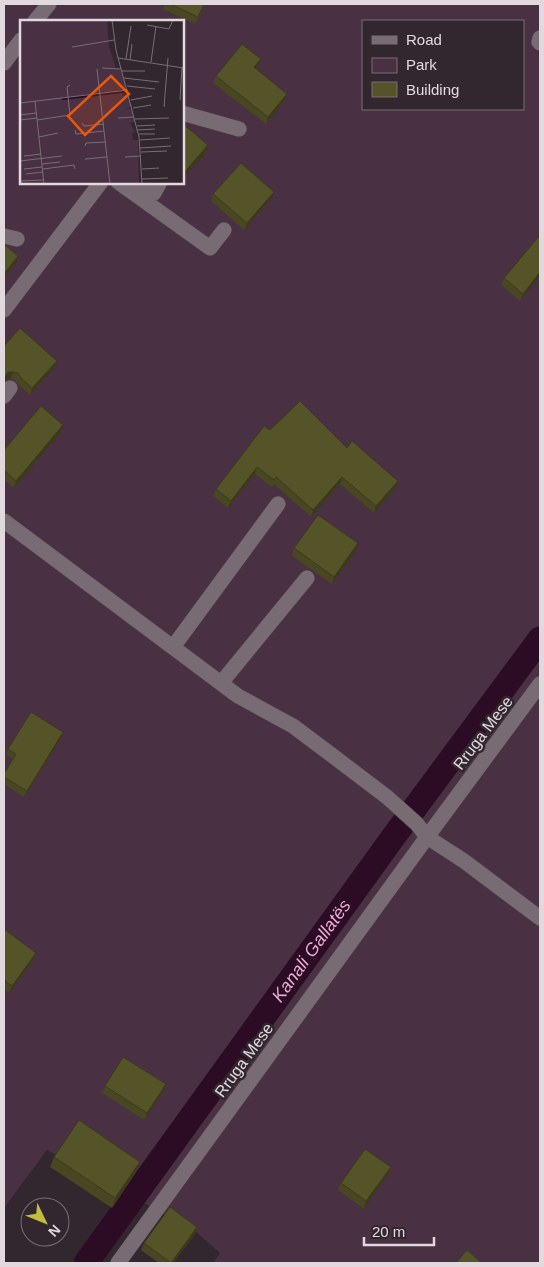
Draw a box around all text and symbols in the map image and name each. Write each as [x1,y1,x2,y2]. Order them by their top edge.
inset map [20,20,184,184]
legend [362,20,524,110]
text: Road [406,31,442,48]
text: Park [406,56,437,73]
text: Building [406,81,459,98]
street label: Rruga Mese [450,693,516,773]
water label: Kanali Gallatës [268,896,355,1006]
street label: Rruga Mese [212,1020,277,1100]
north arrow [20,1197,70,1247]
scale bar [364,1214,434,1246]
text: N [45,1222,64,1240]
text: 20 m [372,1223,405,1240]

